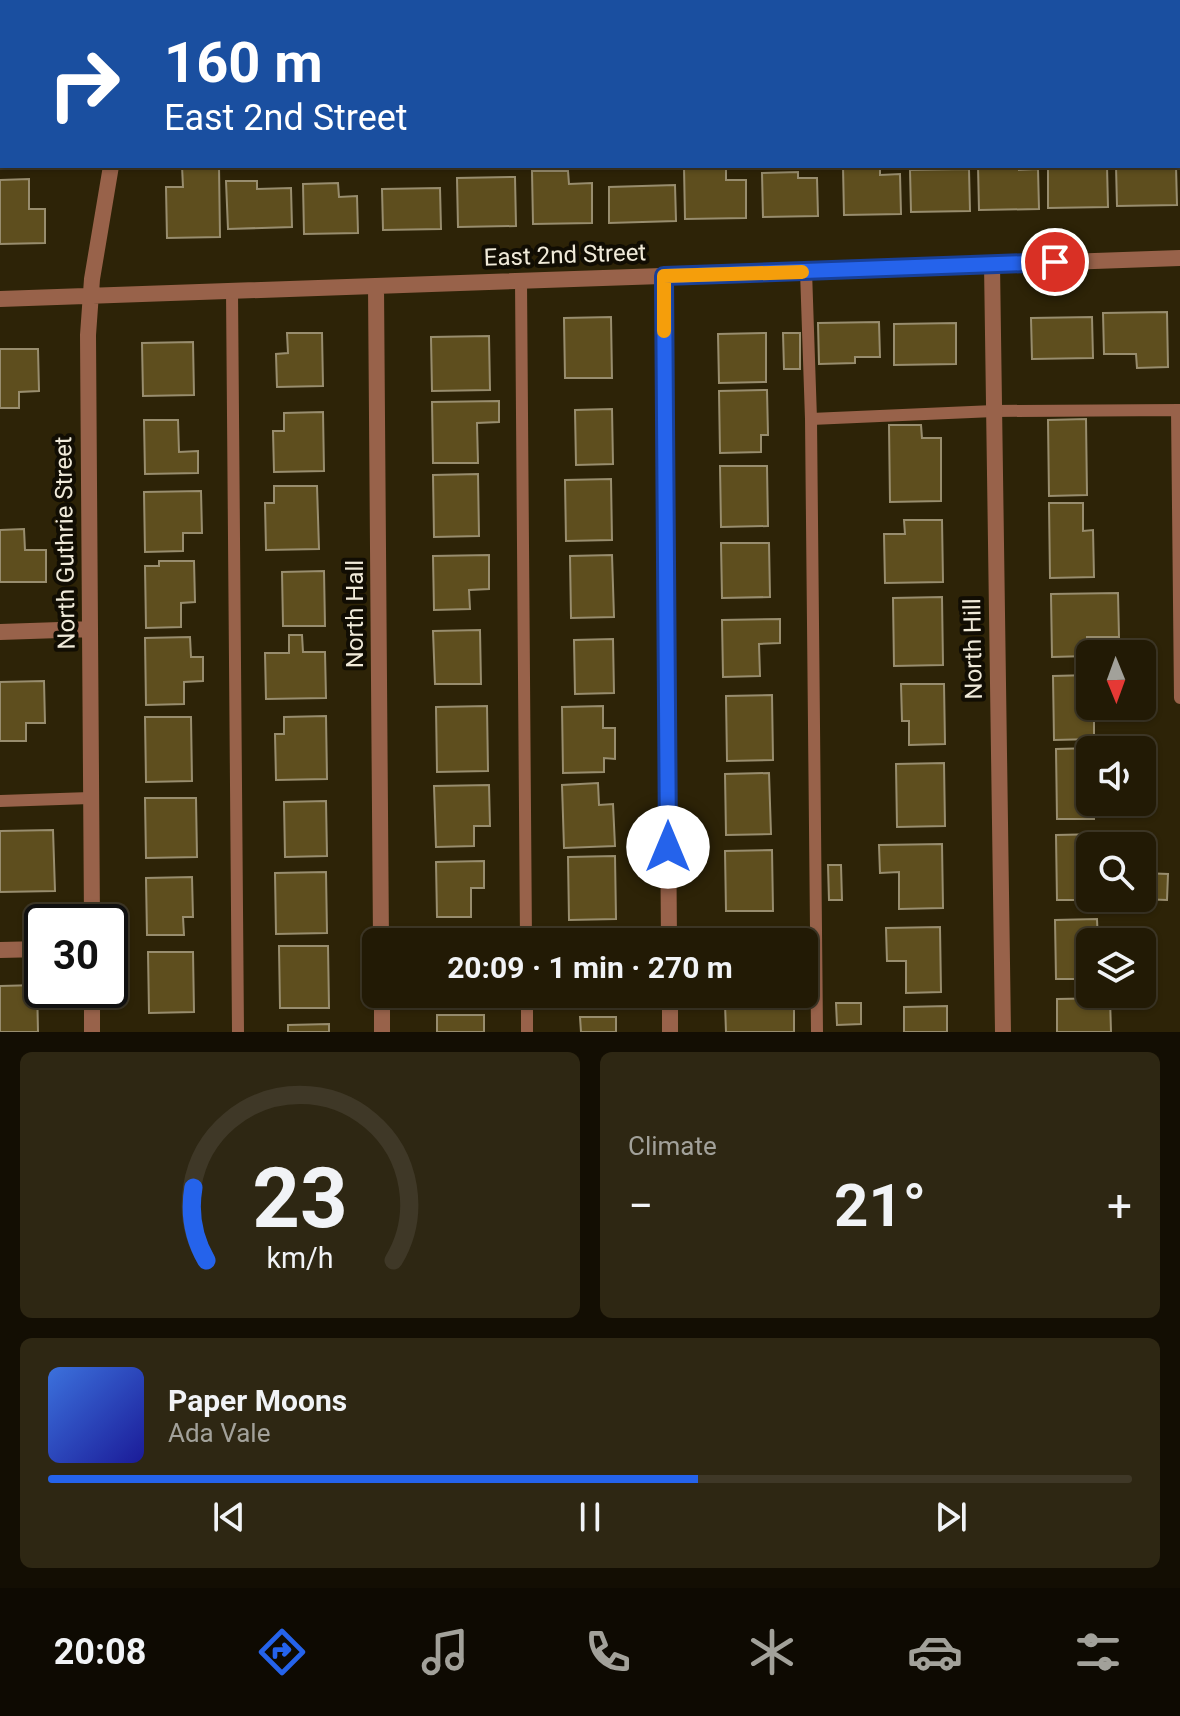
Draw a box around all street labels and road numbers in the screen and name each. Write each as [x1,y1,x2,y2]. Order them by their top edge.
street label: East 2nd Street [483,238,647,272]
street label: North Guthrie Street [49,436,81,650]
street label: North Hall [341,560,369,668]
street label: North Hill [958,598,988,700]

